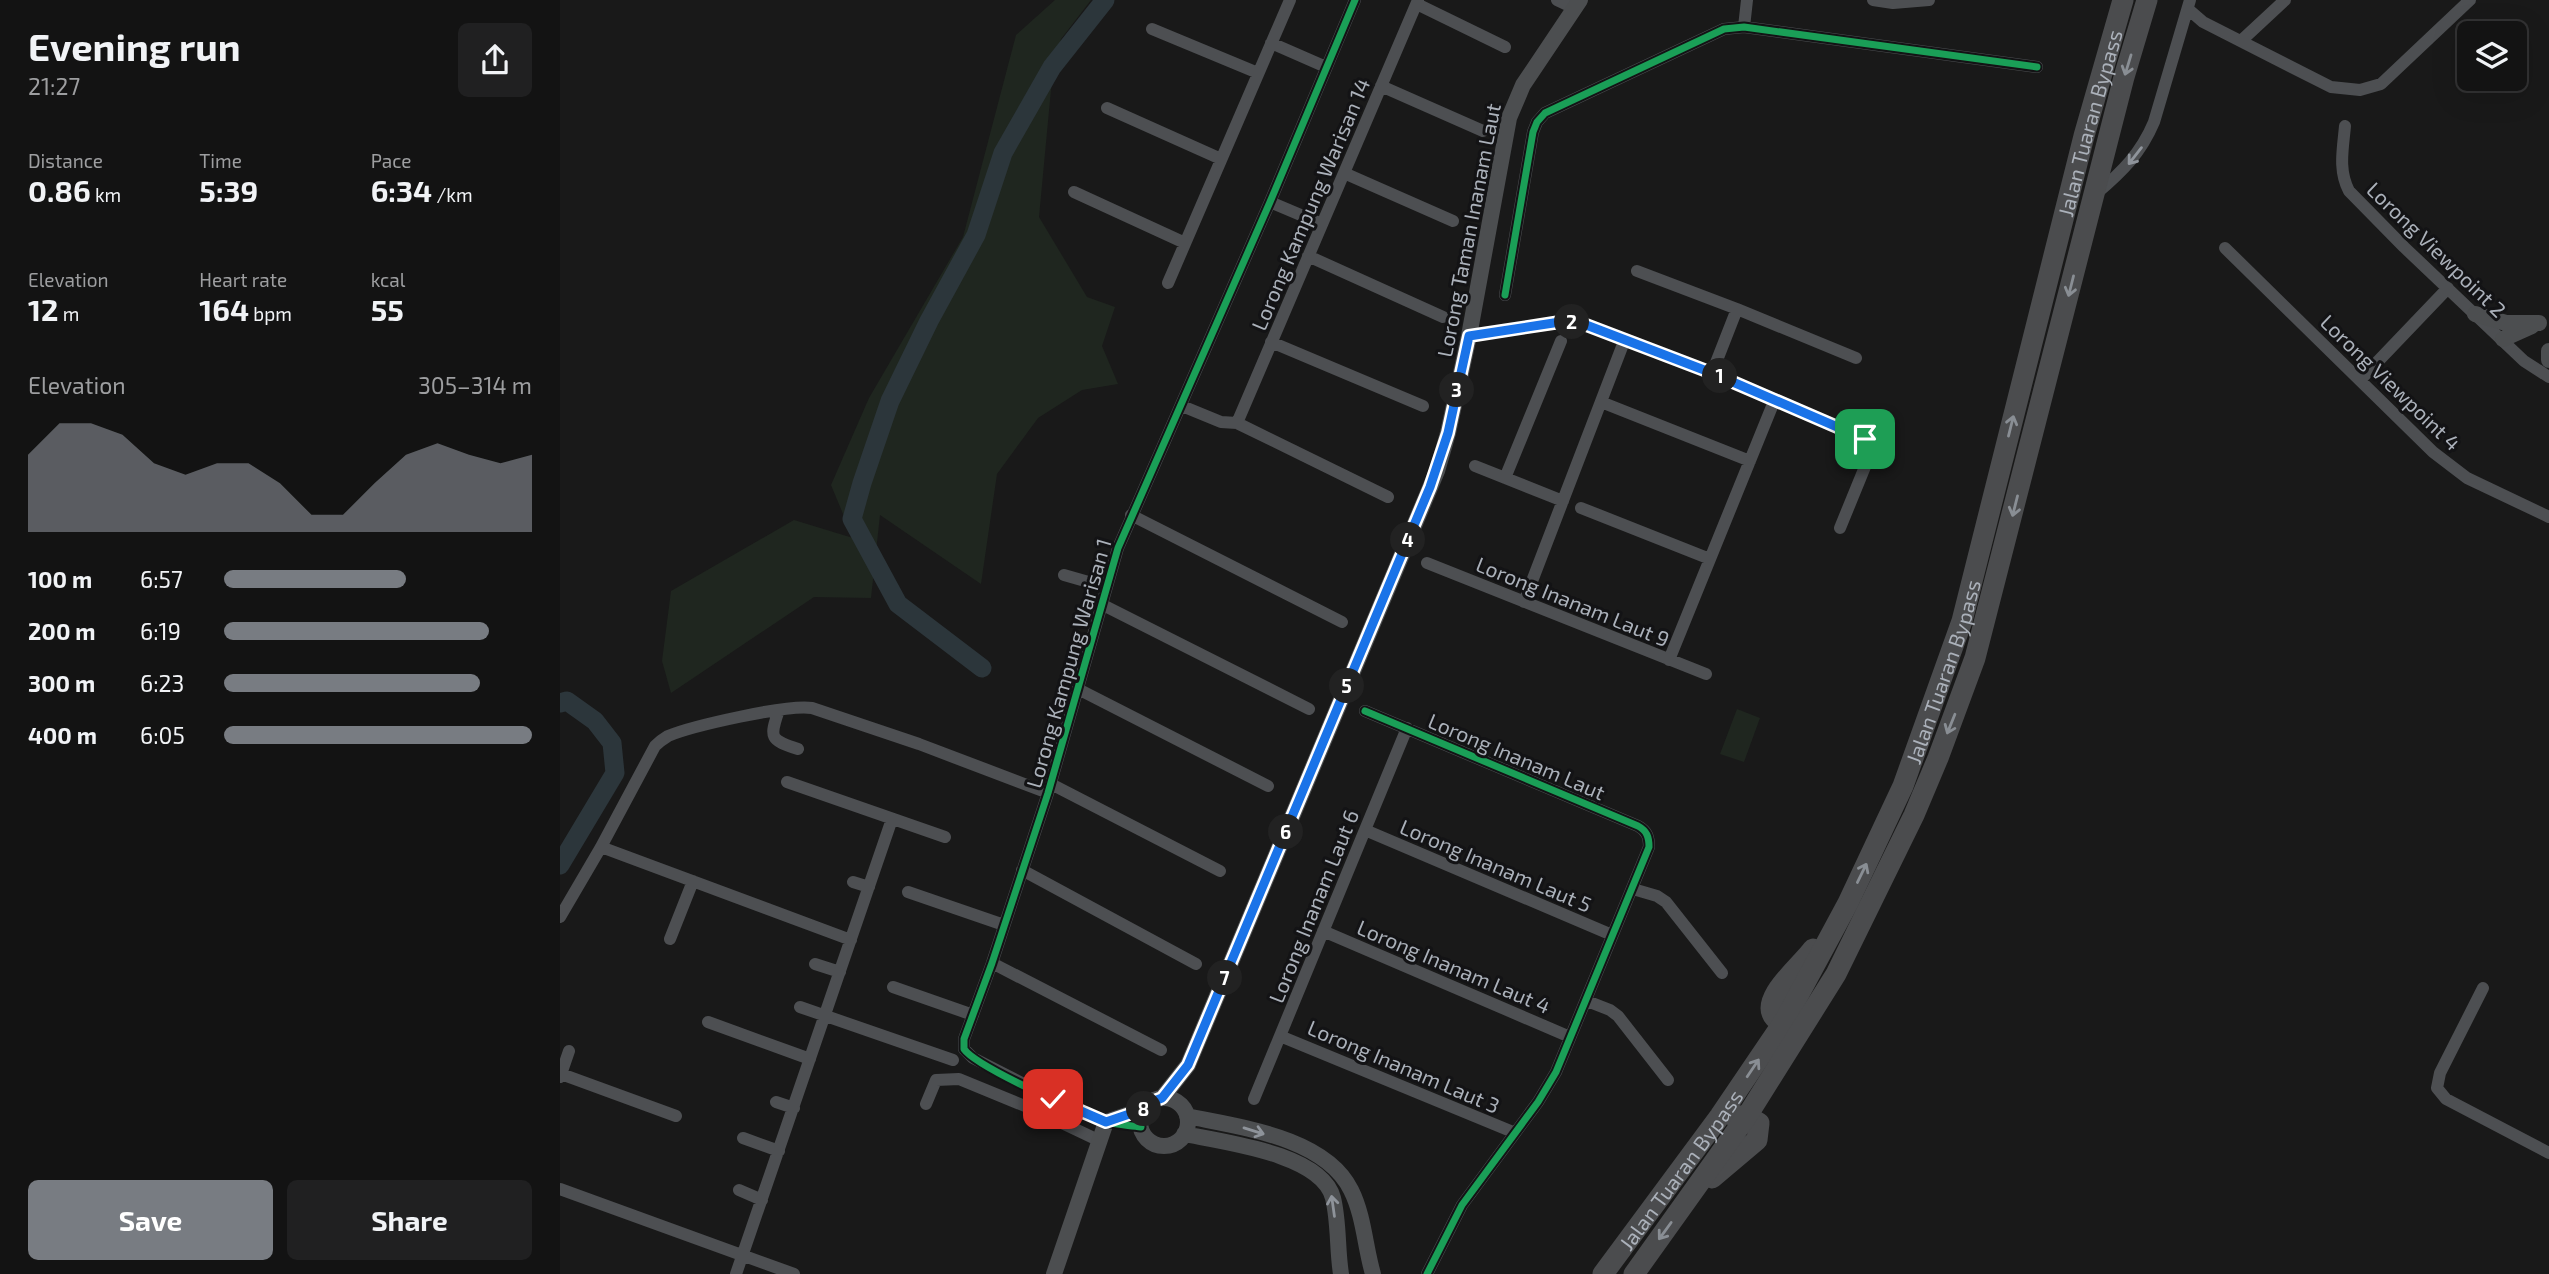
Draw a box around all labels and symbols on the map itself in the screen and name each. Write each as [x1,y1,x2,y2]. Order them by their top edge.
street label: Jalan Tuaran Bypass [2052,26,2126,219]
one-way arrow [2120,54,2133,76]
street label: Lorong Kampung Warisan 14 [1245,74,1375,334]
street label: Lorong Taman Inanam Laut [1431,101,1505,359]
one-way arrow [2128,146,2143,164]
street label: Lorong Viewpoint 2 [2362,176,2512,322]
one-way arrow [2064,274,2077,296]
pin: 2 [1555,304,1590,340]
street label: Lorong Viewpoint 4 [2316,309,2466,455]
pin: 1 [1702,358,1738,394]
pin: 3 [1440,372,1474,408]
pin [1835,409,1895,469]
one-way arrow [2005,415,2018,437]
one-way arrow [2008,494,2021,517]
pin: 4 [1390,522,1426,558]
street label: Lorong Kampung Warisan 1 [1020,535,1116,791]
street label: Lorong Inanam Laut 9 [1473,551,1673,651]
street label: Jalan Tuaran Bypass [1900,577,1984,767]
pin: 5 [1330,668,1364,704]
street label: Lorong Inanam Laut [1425,707,1609,805]
one-way arrow [1944,713,1957,735]
street label: Lorong Inanam Laut 6 [1263,806,1363,1006]
street label: Lorong Inanam Laut 5 [1396,813,1596,917]
pin: 6 [1268,814,1304,850]
one-way arrow [1856,863,1870,884]
street label: Lorong Inanam Laut 4 [1354,914,1554,1018]
pin: 7 [1208,960,1242,996]
street label: Lorong Inanam Laut 3 [1304,1014,1504,1118]
one-way arrow [1746,1059,1760,1078]
pin [1023,1069,1083,1129]
street label: Jalan Tuaran Bypass [1613,1084,1747,1254]
pin: 8 [1126,1092,1162,1126]
one-way arrow [1243,1126,1265,1139]
one-way arrow [1327,1195,1340,1218]
one-way arrow [1658,1222,1673,1241]

